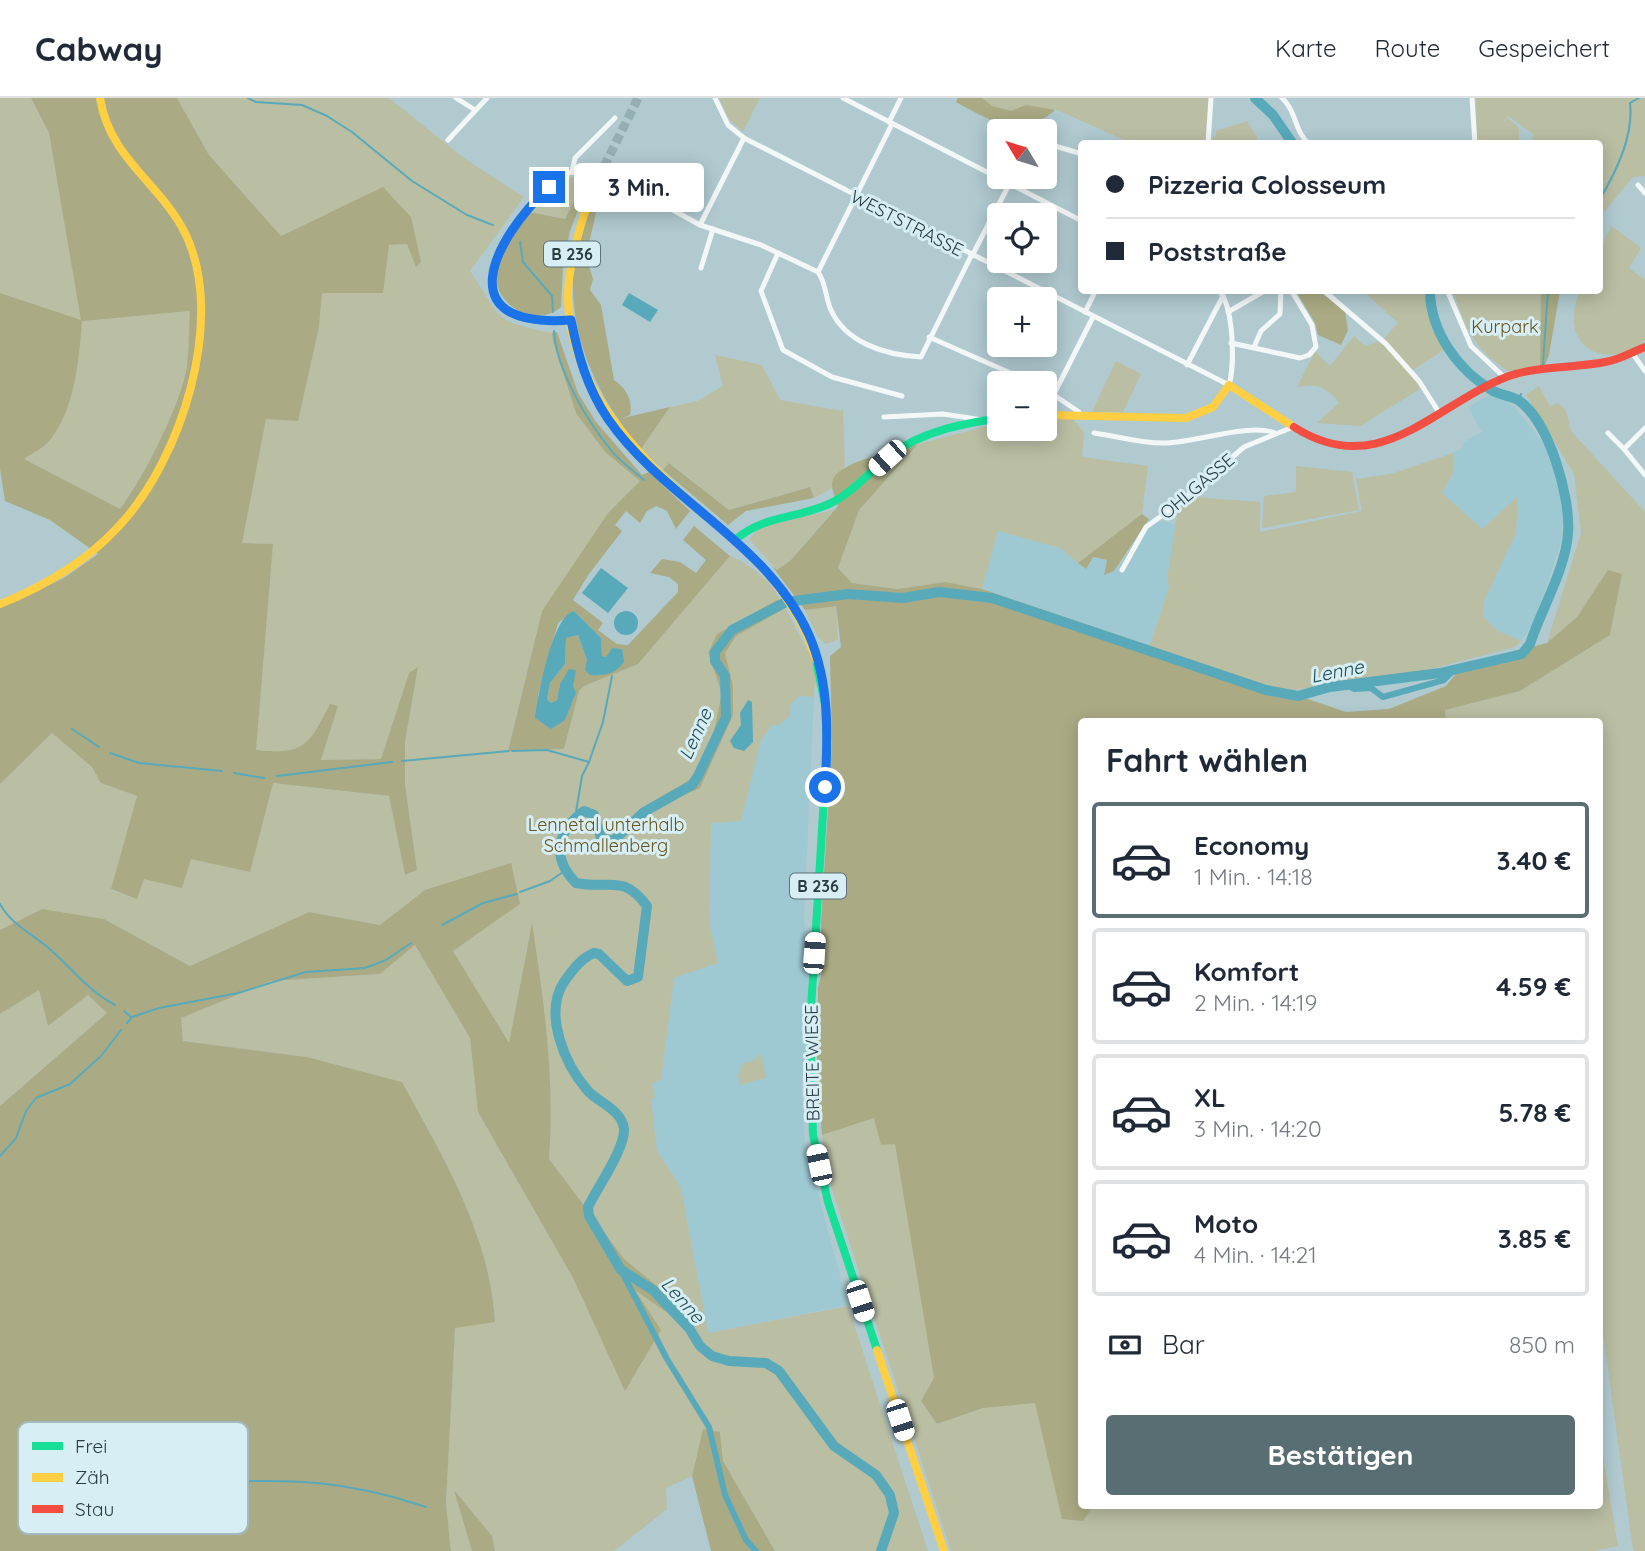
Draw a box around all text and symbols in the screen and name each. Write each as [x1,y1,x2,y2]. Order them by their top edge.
text: Cabway [35,28,163,69]
text: Karte [1275,33,1337,63]
text: Route [1375,33,1440,63]
text: Gespeichert [1478,33,1610,63]
north arrow [987,119,1057,189]
map controls [987,119,1057,441]
callout: 3 Min. [574,162,703,212]
text: Pizzeria Colosseum [1148,168,1386,201]
route end [533,171,565,203]
text: 3 Min. [608,173,670,202]
street label: WESTSTRASSE [847,185,967,261]
button: locate [987,203,1057,273]
text: Poststraße [1148,235,1286,268]
road number: B 236 [544,242,600,266]
button: + [987,287,1057,357]
park label: Kurpark [1471,315,1539,338]
button: − [987,371,1057,441]
car [865,436,910,480]
street label: OHLGASSE [1155,448,1239,524]
water label: Lenne [1308,654,1367,688]
water label: Lenne [673,704,717,763]
text: Fahrt wählen [1106,740,1308,780]
route start [809,771,841,803]
park label: Lennetal unterhalb Schmallenberg [528,813,684,857]
icon: car [1110,829,1173,892]
text: Economy [1194,829,1309,862]
text: 3.40 € [1497,844,1571,877]
text: 1 Min. · 14:18 [1194,862,1313,891]
road number: B 236 [790,874,846,898]
car [803,931,826,975]
icon: car [1110,955,1173,1018]
text: Komfort [1194,955,1299,988]
text: 4.59 € [1496,970,1571,1003]
text: 2 Min. · 14:19 [1194,988,1317,1017]
street label: BREITE WIESE [799,1004,825,1122]
icon: car [1110,1081,1173,1144]
text: XL [1194,1081,1226,1114]
text: 5.78 € [1498,1096,1571,1129]
text: 3 Min. · 14:20 [1194,1114,1322,1143]
car [805,1142,834,1188]
icon: car [1110,1207,1173,1270]
text: Moto [1194,1207,1258,1240]
text: 3.85 € [1498,1222,1571,1255]
text: 4 Min. · 14:21 [1194,1240,1317,1269]
water label: Lenne [656,1272,711,1329]
car [844,1278,877,1324]
icon: cash [1106,1326,1144,1364]
text: Bar [1162,1328,1205,1361]
text: 850 m [1509,1330,1575,1359]
car [884,1397,917,1443]
button: Bestätigen [1106,1415,1575,1495]
legend [18,1422,248,1534]
text: Frei [75,1434,107,1458]
text: Zäh [75,1465,110,1489]
text: Stau [75,1497,114,1521]

